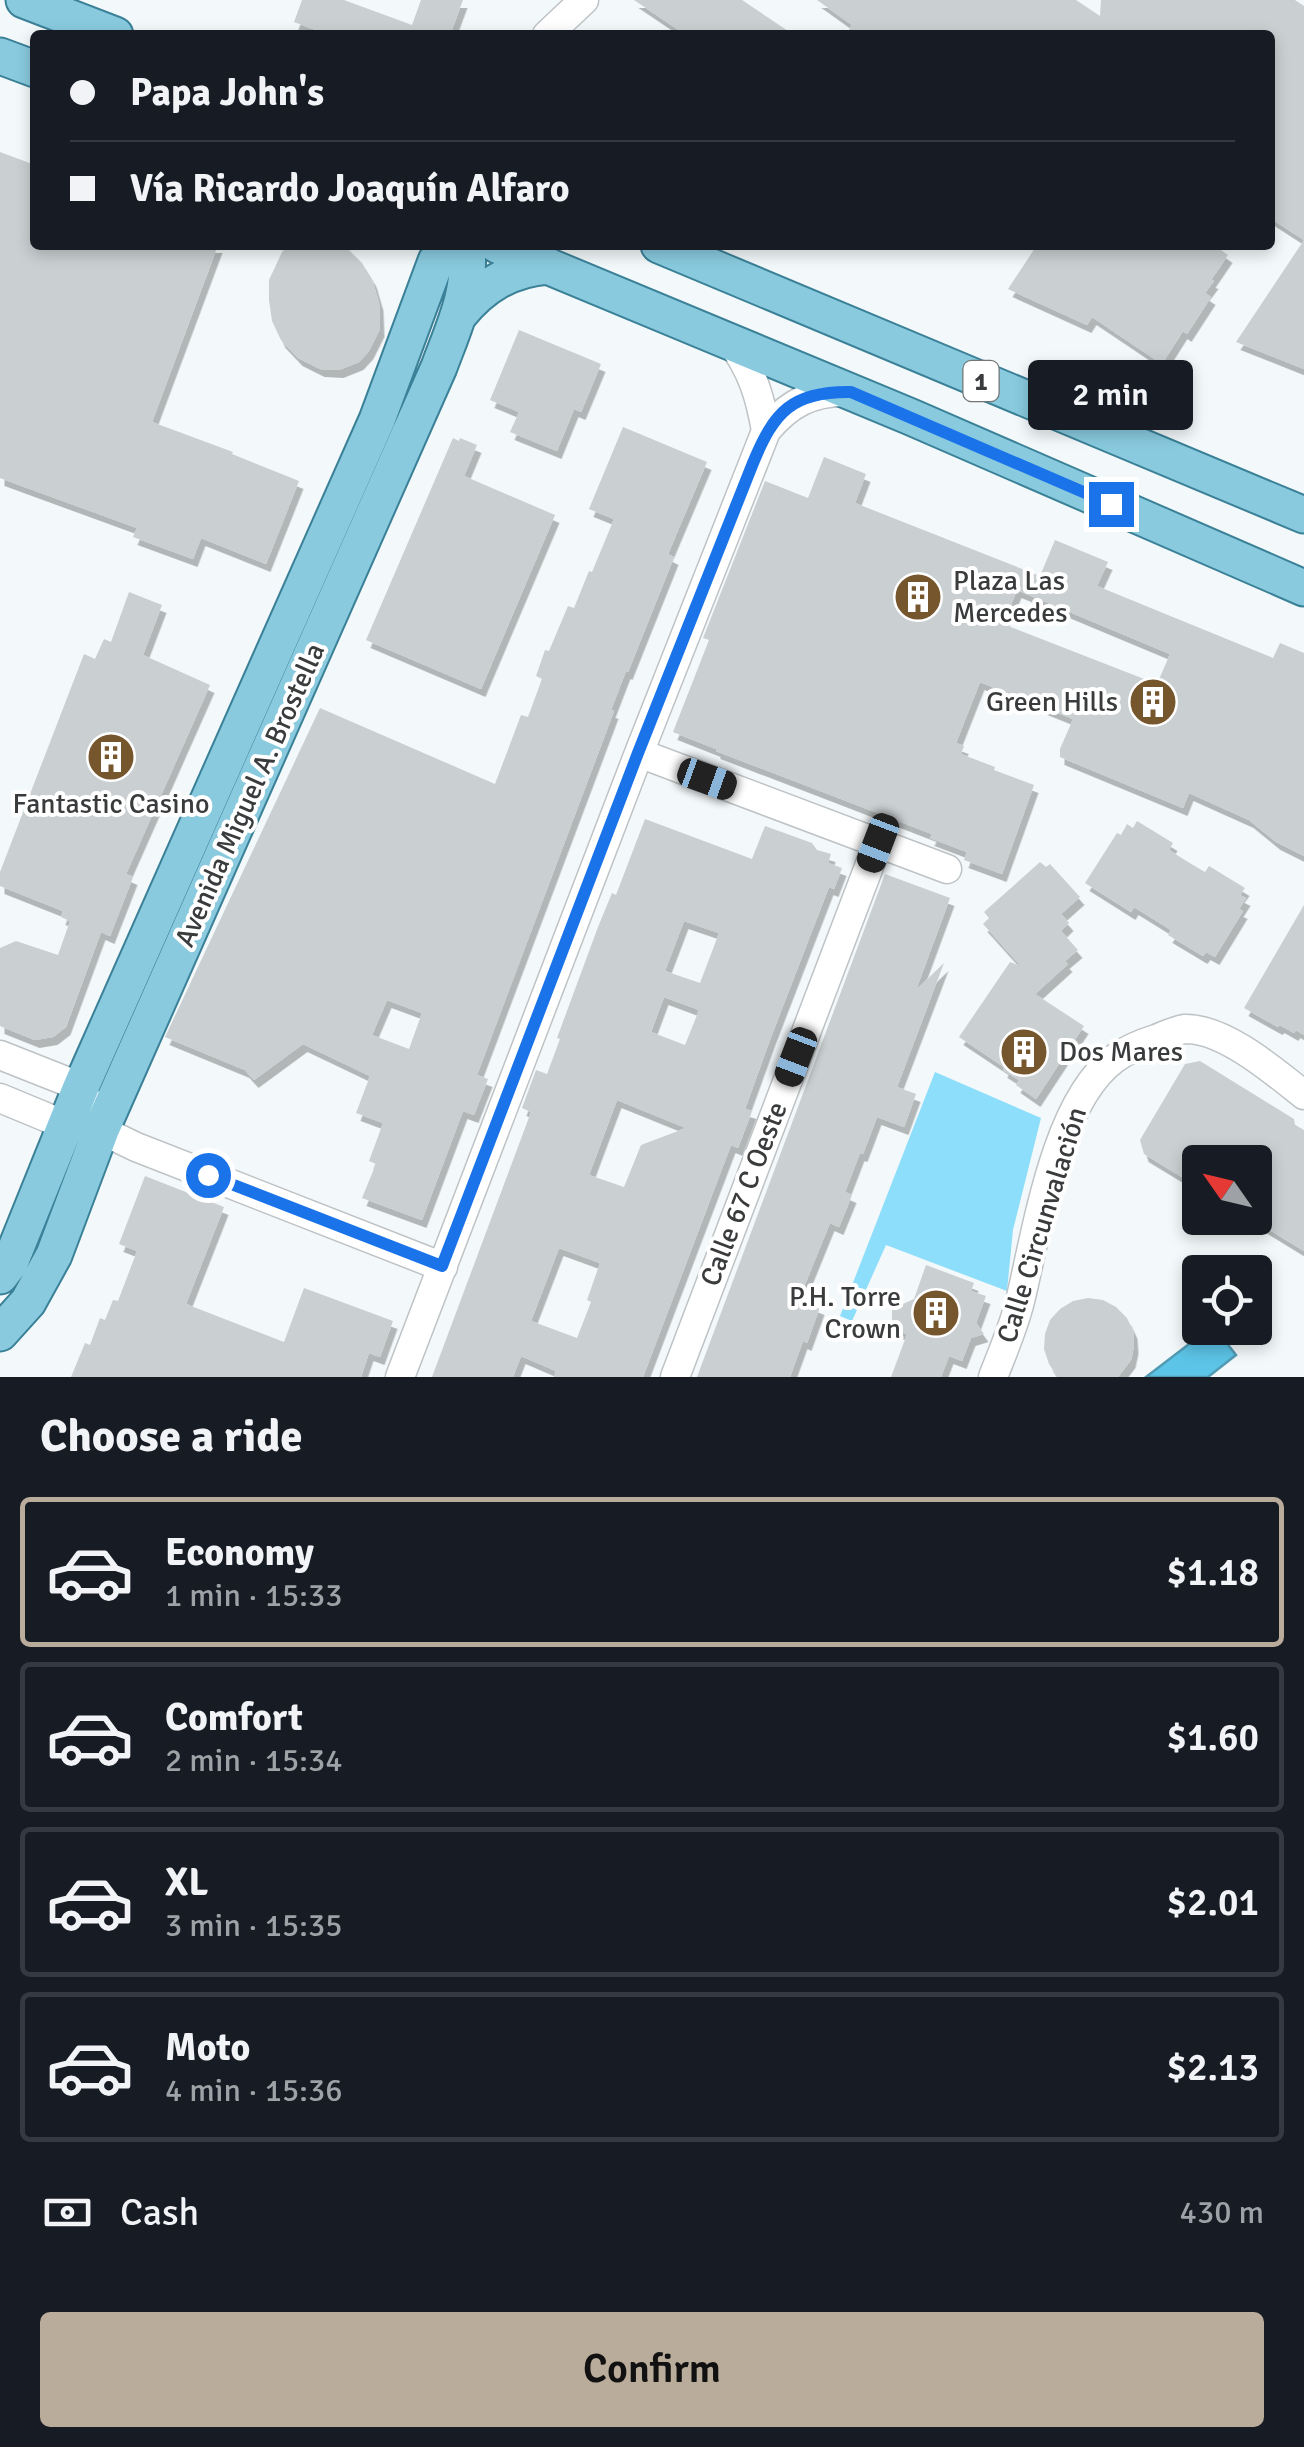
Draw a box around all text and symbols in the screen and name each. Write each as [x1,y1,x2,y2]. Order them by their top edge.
text: Papa John's [130,69,324,116]
text: Vía Ricardo Joaquín Alfaro [130,165,570,212]
callout: 2 min [1028,359,1194,429]
road number: 1 [964,361,998,401]
text: 2 min [1072,375,1149,414]
route end [1089,482,1134,527]
place label: Plaza Las Mercedes [953,564,1068,630]
building icon: Plaza Las Mercedes [892,571,944,623]
street label: Avenida Miguel A. Brostella [168,638,332,952]
building icon: Green Hills [1127,676,1179,728]
place label: Green Hills [986,685,1118,719]
building icon: Fantastic Casino [85,731,137,783]
car [674,755,740,803]
place label: Fantastic Casino [13,787,210,821]
car [853,810,903,876]
car [771,1024,821,1090]
building icon: Dos Mares [998,1026,1050,1078]
place label: Dos Mares [1059,1035,1183,1069]
street label: Calle 67 C Oeste [693,1097,795,1291]
street label: Calle Circunvalación [990,1103,1094,1347]
north arrow [1182,1145,1272,1235]
map controls [1182,1145,1272,1345]
route start [186,1153,231,1198]
button: locate [1182,1255,1272,1345]
place label: P.H. Torre Crown [789,1280,901,1346]
building icon: P.H. Torre Crown [910,1287,962,1339]
text: Choose a ride [40,1409,303,1464]
icon: car [45,1527,135,1617]
text: Economy [165,1529,314,1576]
text: $1.18 [1166,1549,1259,1596]
text: 1 min · 15:33 [165,1576,343,1615]
icon: car [45,1692,135,1782]
text: Comfort [165,1694,303,1741]
text: $1.60 [1166,1714,1259,1761]
text: 2 min · 15:34 [165,1741,343,1780]
icon: car [45,1857,135,1947]
text: XL [165,1859,208,1906]
text: $2.01 [1166,1879,1259,1926]
text: 3 min · 15:35 [165,1906,343,1945]
icon: car [45,2022,135,2112]
text: Moto [165,2024,250,2071]
text: $2.13 [1166,2044,1259,2091]
text: 4 min · 15:36 [165,2071,343,2110]
icon: cash [40,2185,95,2240]
text: Cash [120,2189,199,2236]
text: 430 m [1180,2193,1264,2232]
button: Confirm [40,2312,1264,2427]

